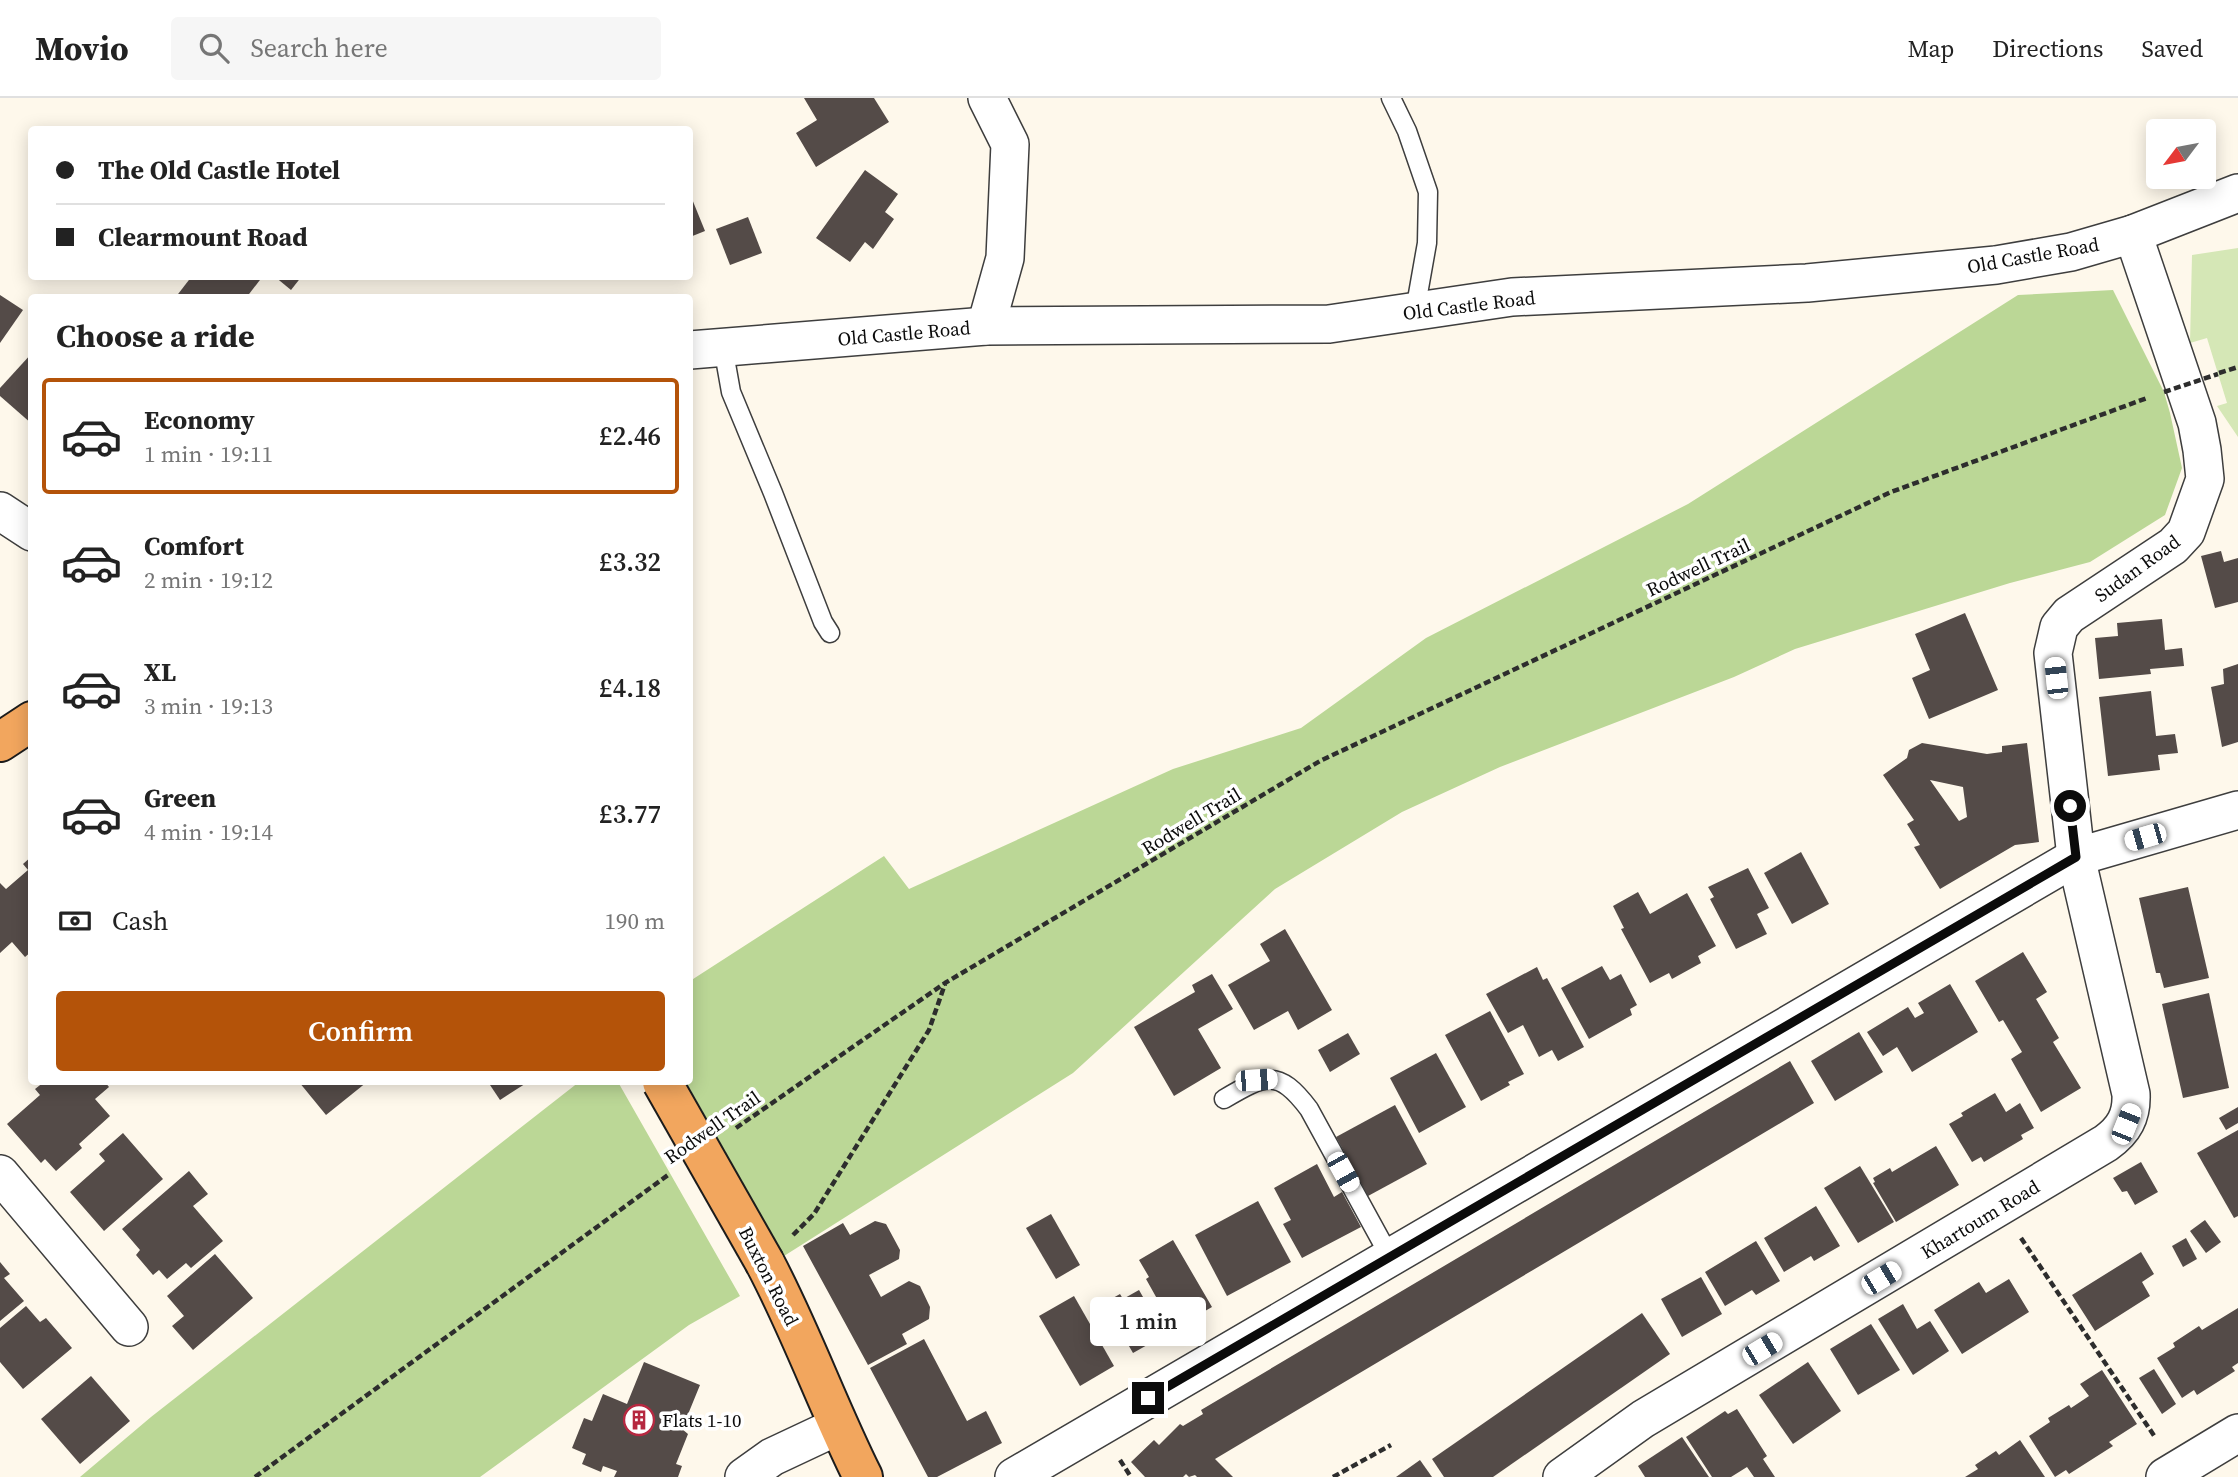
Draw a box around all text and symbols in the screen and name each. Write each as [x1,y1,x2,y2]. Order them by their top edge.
search box [171,17,661,80]
text: Movio [35,26,129,71]
icon: search [195,29,233,67]
text: Search here [251,30,388,66]
text: Map [1907,32,1954,65]
text: Directions [1992,32,2103,65]
text: Saved [2141,32,2203,65]
north arrow [2146,119,2216,189]
map controls [2146,119,2216,189]
text: The Old Castle Hotel [98,152,340,188]
text: Clearmount Road [98,219,308,255]
street label: Old Castle Road [1965,231,2101,279]
street label: Old Castle Road [1401,284,1537,326]
text: Choose a ride [56,314,255,358]
street label: Old Castle Road [837,314,972,352]
text: Economy [144,402,255,438]
icon: car [60,405,123,468]
text: £2.46 [599,418,661,454]
text: 1 min · 19:11 [144,438,273,470]
text: Comfort [144,528,244,564]
street label: Sudan Road [2089,528,2185,608]
icon: car [60,531,123,594]
street label: Rodwell Trail [1642,531,1755,602]
text: £3.32 [599,544,661,580]
text: 2 min · 19:12 [144,564,273,596]
text: XL [144,654,176,690]
car [2044,656,2069,700]
icon: car [60,657,123,720]
text: £4.18 [599,670,661,706]
text: 3 min · 19:13 [144,690,273,722]
text: Green [144,780,216,816]
street label: Rodwell Trail [1136,781,1246,861]
icon: car [60,783,123,846]
route start [2054,790,2086,822]
text: £3.77 [599,796,661,832]
text: 4 min · 19:14 [144,816,273,848]
car [2122,821,2169,853]
icon: cash [56,902,94,940]
text: Cash [112,903,168,939]
text: 190 m [604,905,665,937]
button: Confirm [56,991,665,1071]
car [1235,1068,1278,1092]
street label: Rodwell Trail [659,1084,766,1170]
car [2109,1101,2144,1147]
car [1324,1149,1363,1195]
street label: Khartoum Road [1916,1173,2044,1265]
street label: Buxton Road [733,1222,805,1330]
car [1858,1258,1905,1298]
callout: 1 min [1090,1296,1206,1346]
text: 1 min [1118,1305,1178,1337]
car [1739,1329,1786,1369]
route end [1132,1382,1164,1414]
building icon: Flats 1-10 [622,1403,656,1437]
place label: Flats 1-10 [662,1407,741,1433]

